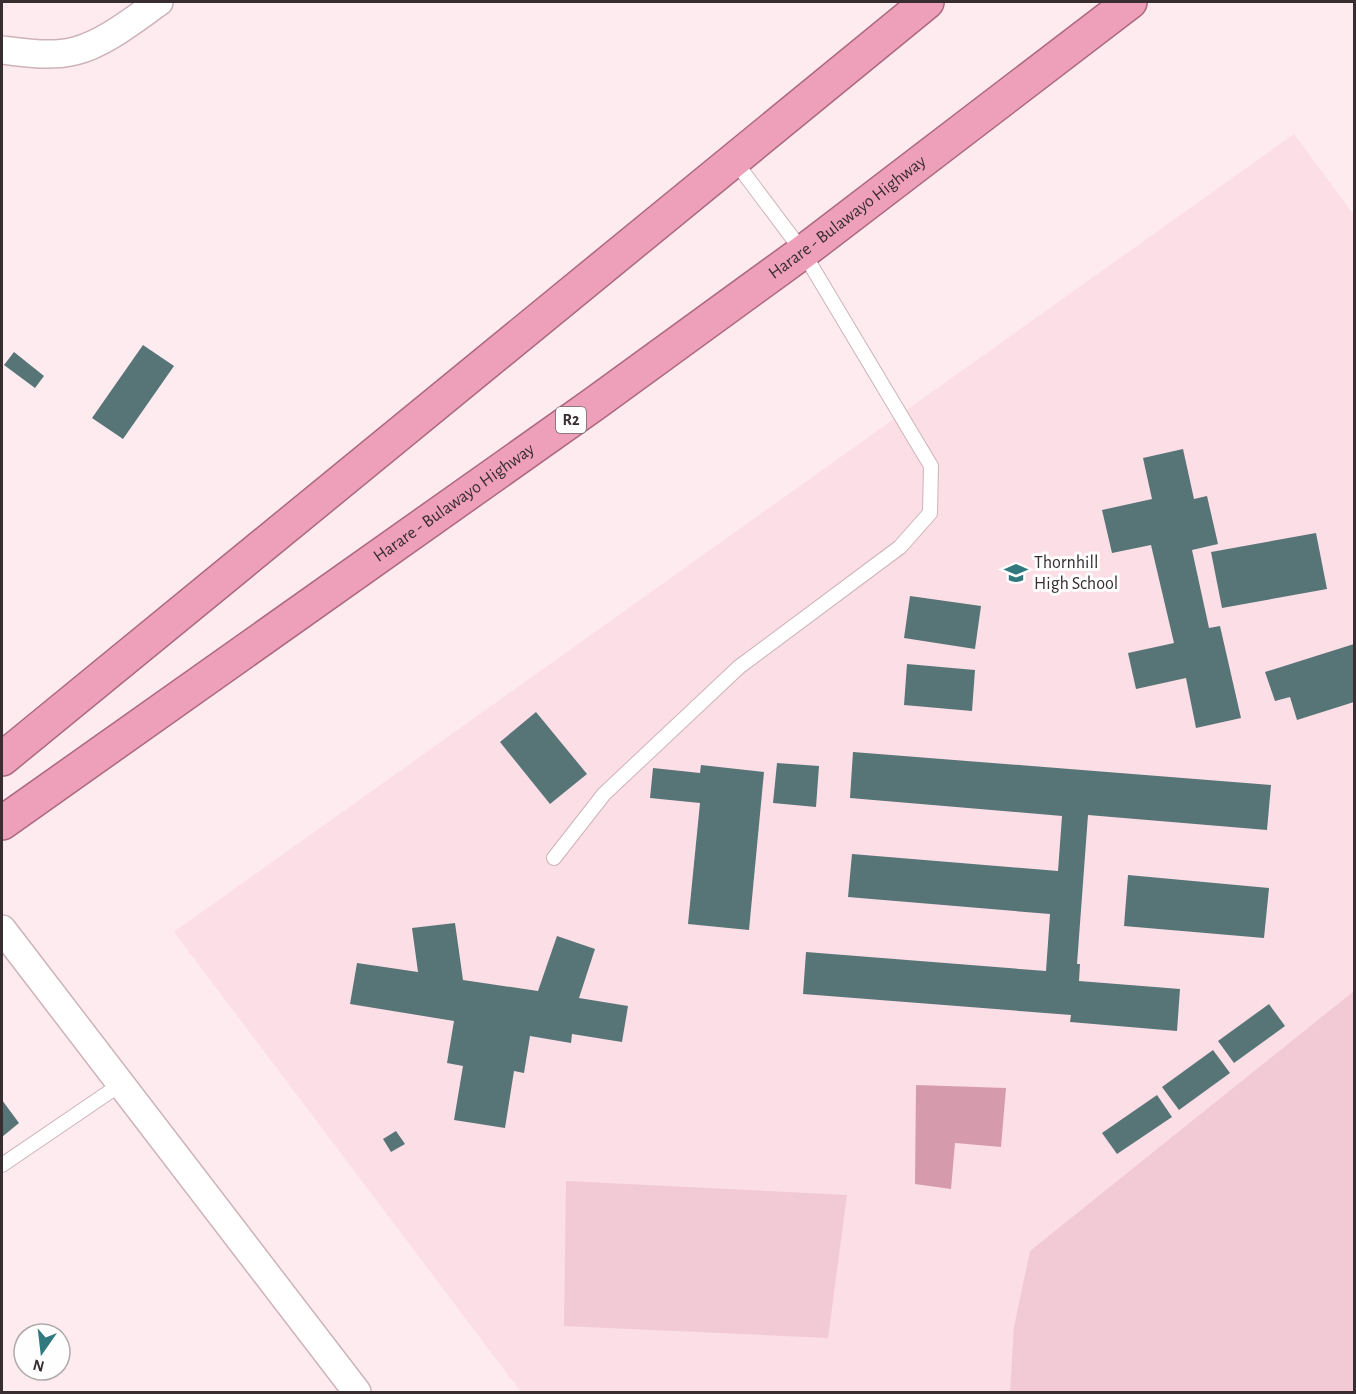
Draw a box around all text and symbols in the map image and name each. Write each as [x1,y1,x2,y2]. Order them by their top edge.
street label: Harare - Bulawayo Highway [766,152,930,283]
road number: R2 [556,407,586,433]
street label: Harare - Bulawayo Highway [371,440,538,566]
place label: Thornhill High School [1034,554,1118,593]
school or university icon: Thornhill High School [1003,560,1029,586]
north arrow [12,1322,72,1382]
text: N [31,1356,46,1375]

